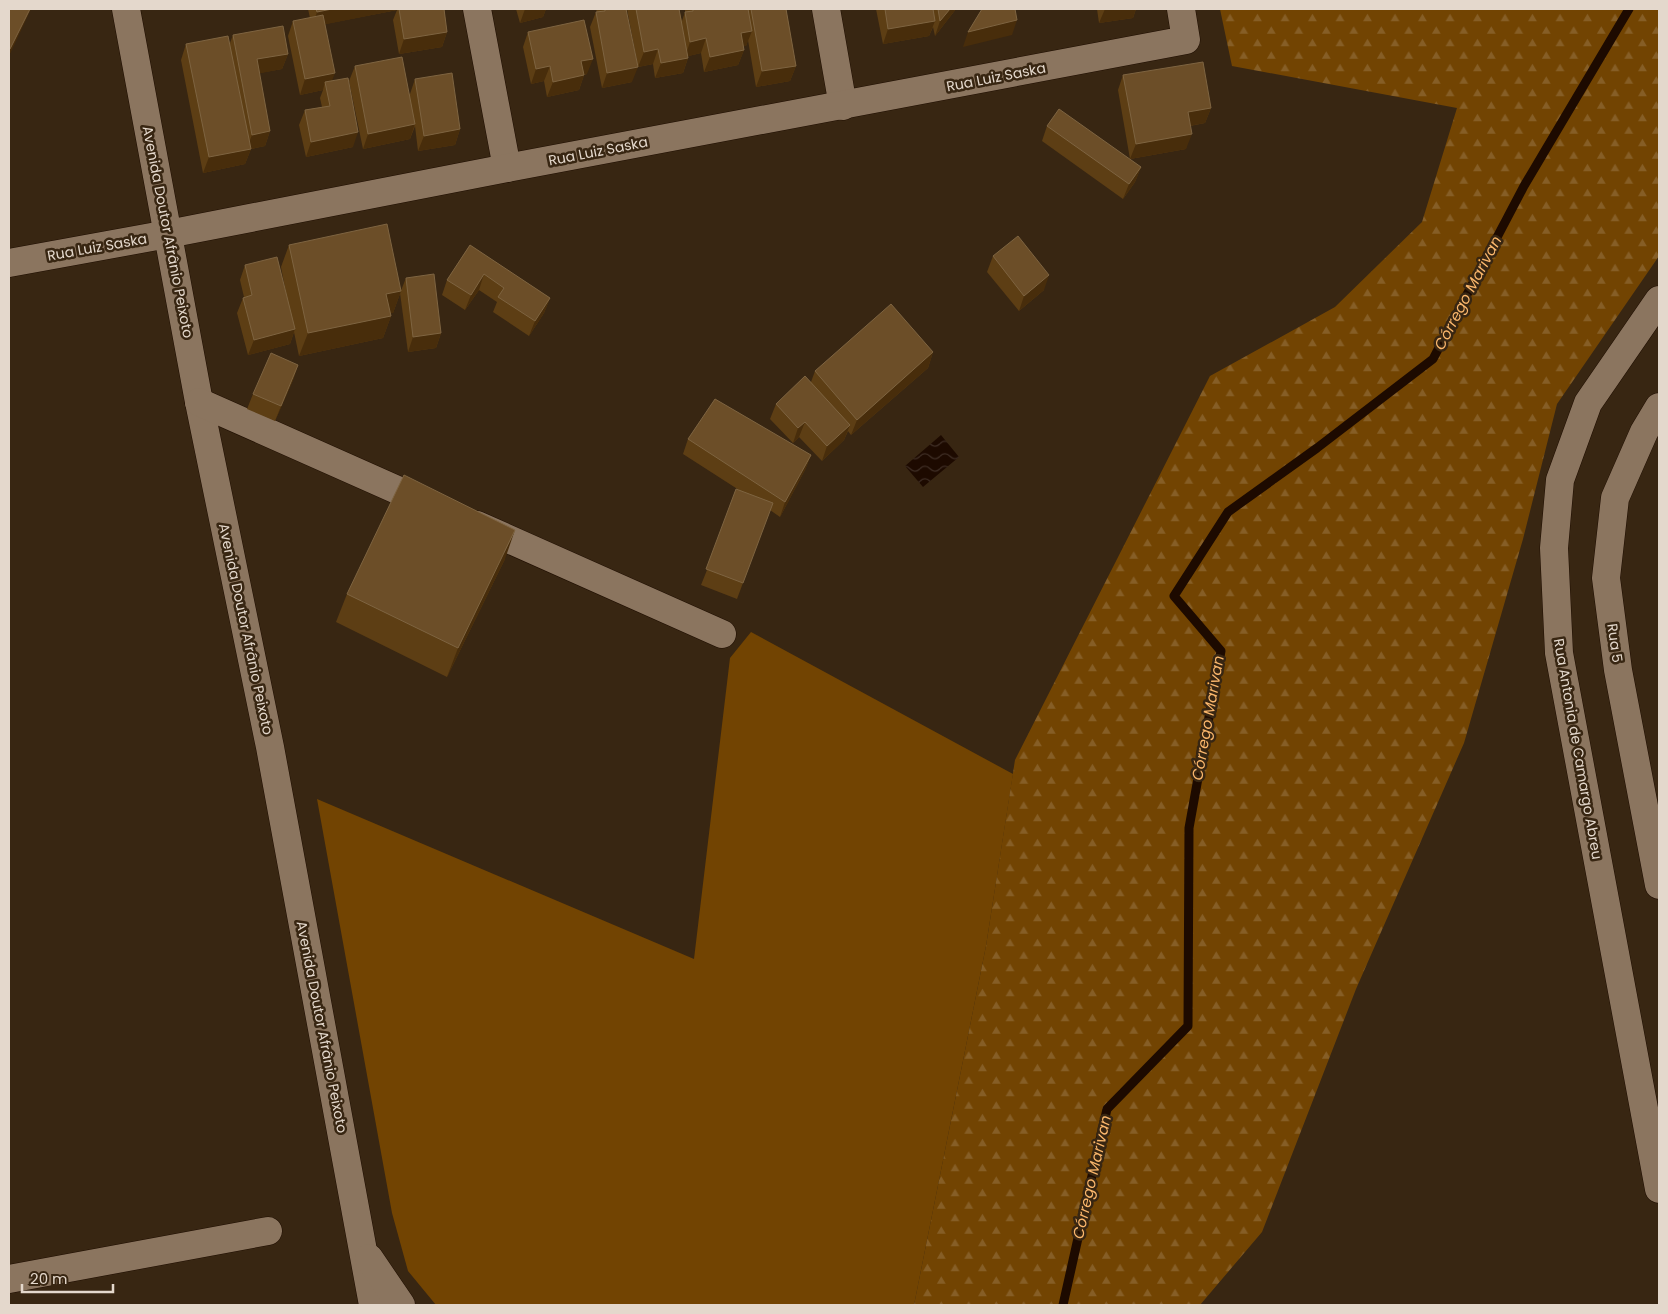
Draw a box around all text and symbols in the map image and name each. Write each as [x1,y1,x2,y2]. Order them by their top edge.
street label: Rua Luiz Saska [945,58,1047,96]
street label: Avenida Doutor Afrânio Peixoto [138,124,198,340]
street label: Rua Luiz Saska [547,132,649,170]
street label: Rua Luiz Saska [46,228,148,266]
water label: Córrego Marivan [1429,232,1506,353]
street label: Avenida Doutor Afrânio Peixoto [214,521,278,737]
street label: Rua 5 [1602,622,1628,664]
street label: Rua Antonia de Camargo Abreu [1549,637,1607,861]
water label: Córrego Marivan [1186,654,1229,782]
street label: Avenida Doutor Afrânio Peixoto [292,919,352,1135]
water label: Córrego Marivan [1067,1113,1116,1241]
scale bar [22,1262,114,1294]
text: 20 m [30,1268,68,1289]

